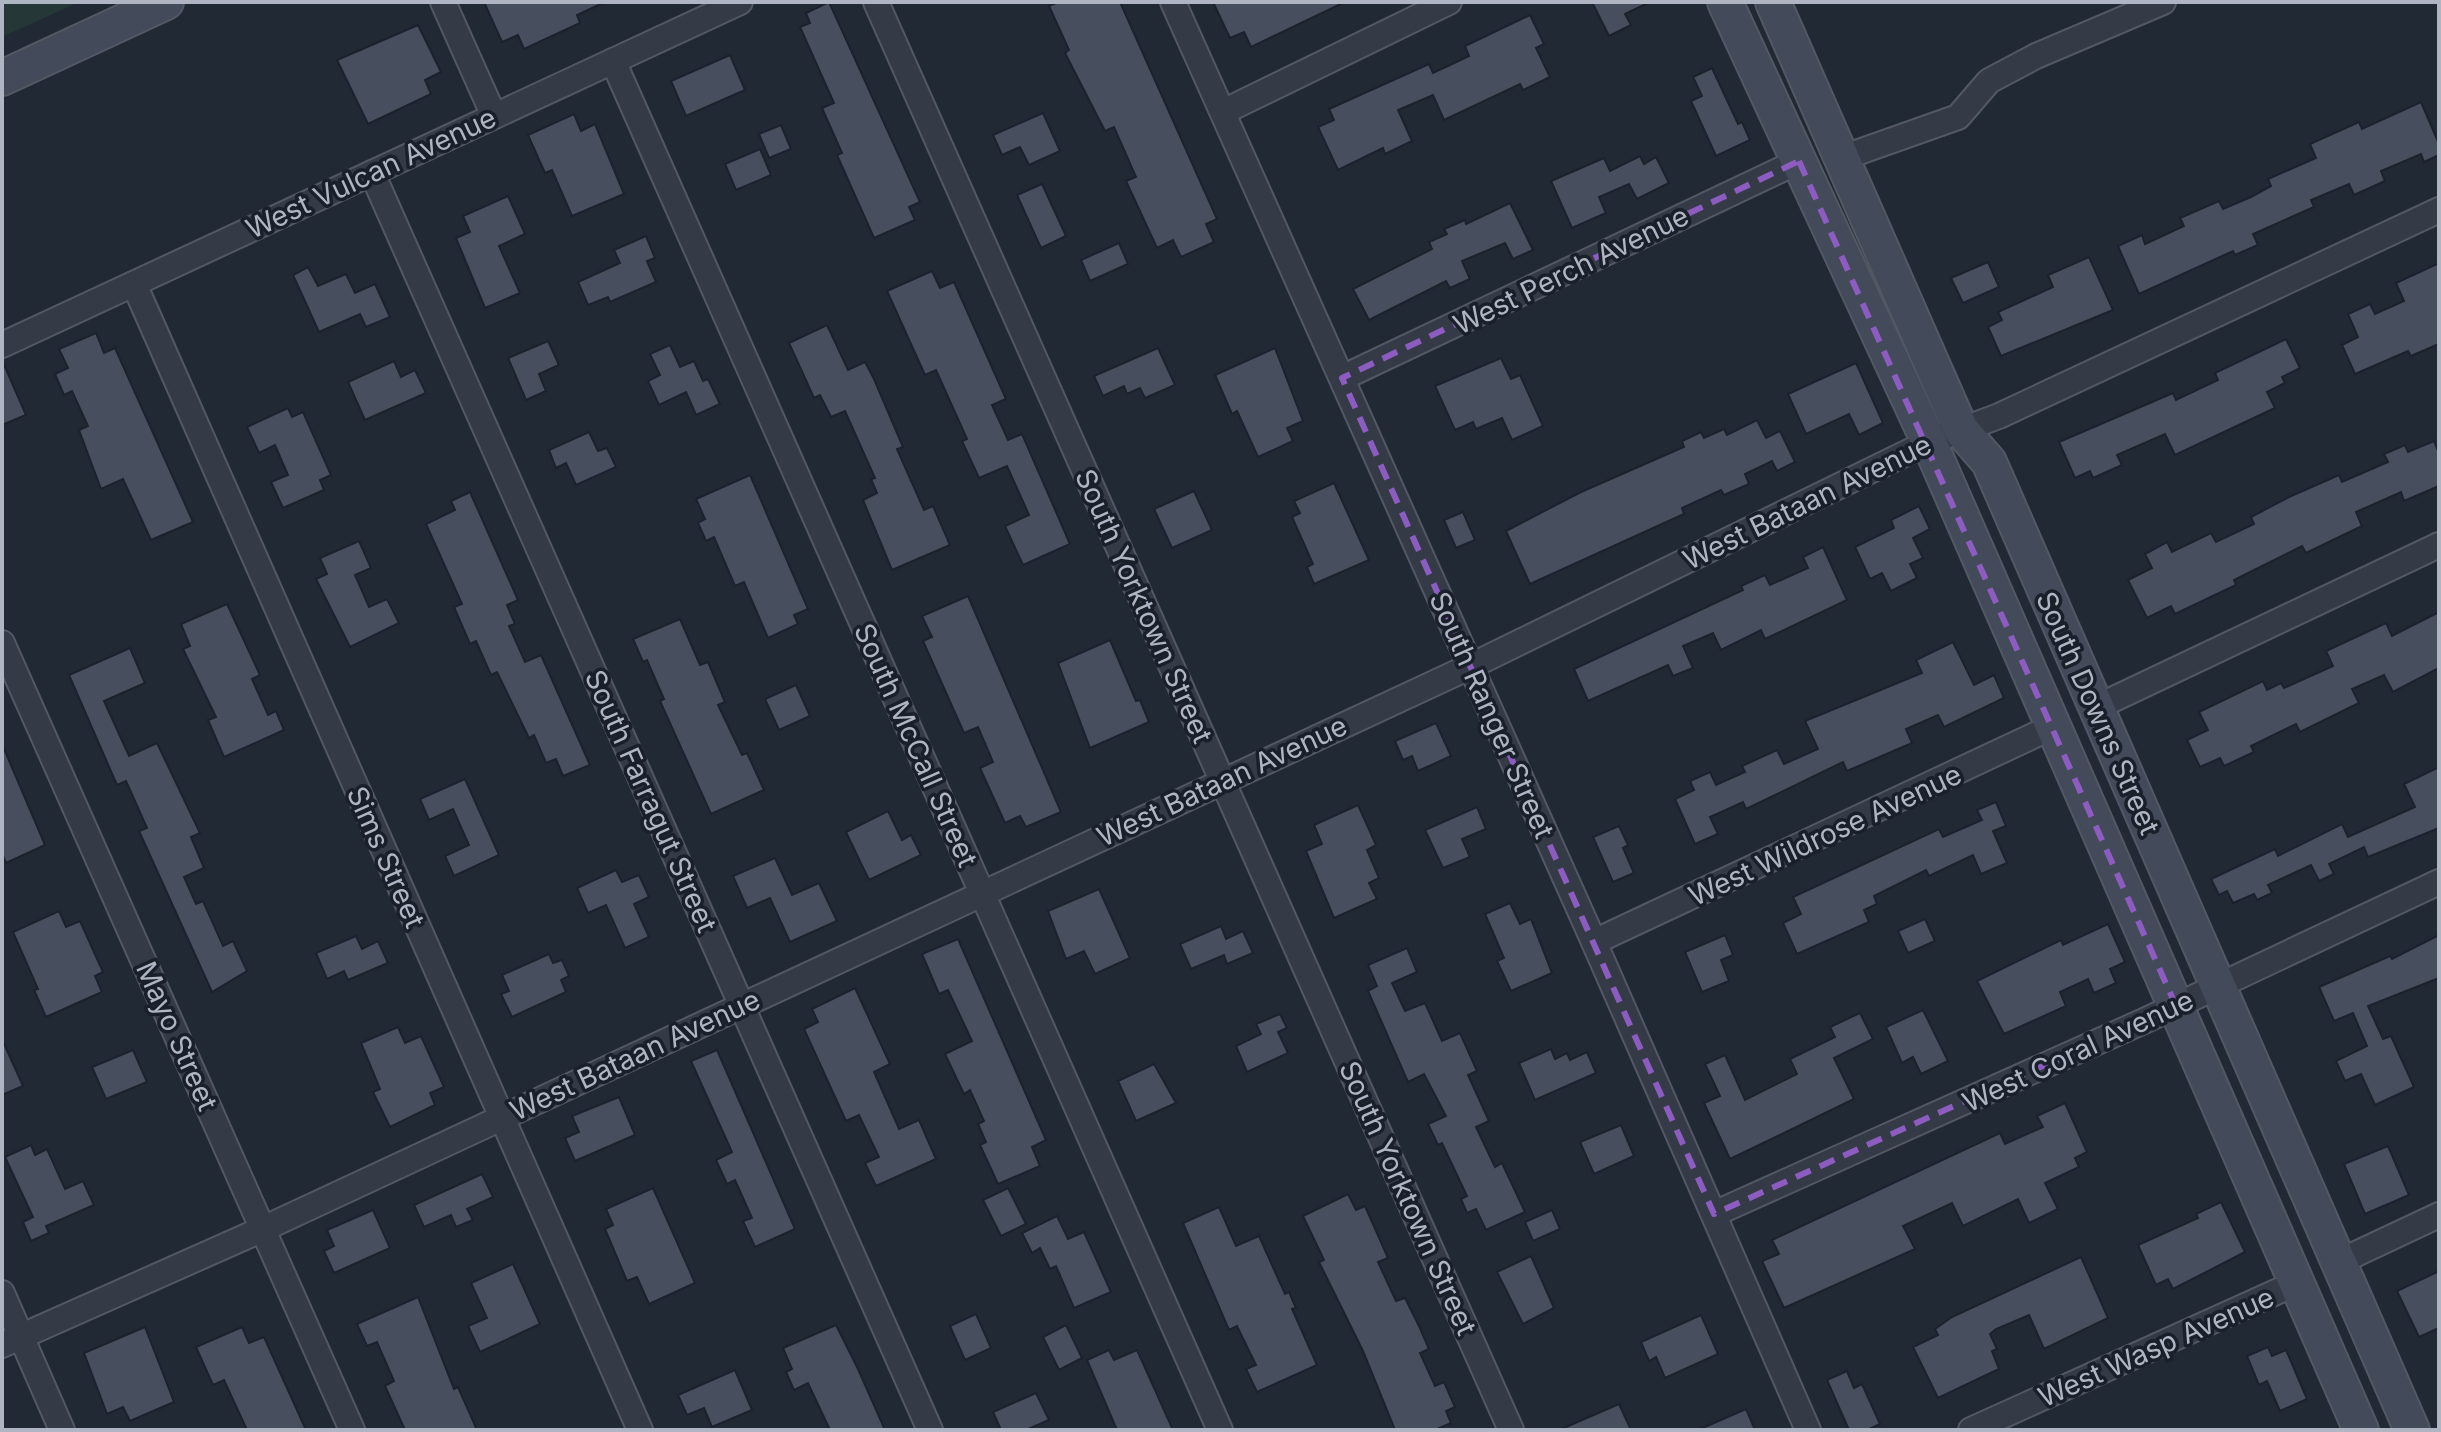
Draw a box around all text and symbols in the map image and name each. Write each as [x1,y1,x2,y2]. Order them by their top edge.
street label: West Vulcan Avenue [241,100,501,246]
street label: West Perch Avenue [1448,198,1694,342]
street label: West Bataan Avenue [1677,427,1937,577]
street label: South Yorktown Street [1068,464,1220,748]
street label: South Downs Street [2029,586,2167,840]
street label: South Ranger Street [1422,587,1562,843]
street label: South McCall Street [847,618,985,872]
street label: South Farragut Street [578,665,724,937]
street label: West Bataan Avenue [1092,708,1352,854]
street label: West Wildrose Avenue [1683,757,1967,913]
street label: Sims Street [340,781,432,933]
street label: Mayo Street [129,956,225,1116]
street label: West Bataan Avenue [505,982,765,1128]
street label: West Coral Avenue [1957,983,2199,1119]
street label: South Yorktown Street [1332,1056,1484,1340]
street label: West Wasp Avenue [2033,1280,2279,1414]

